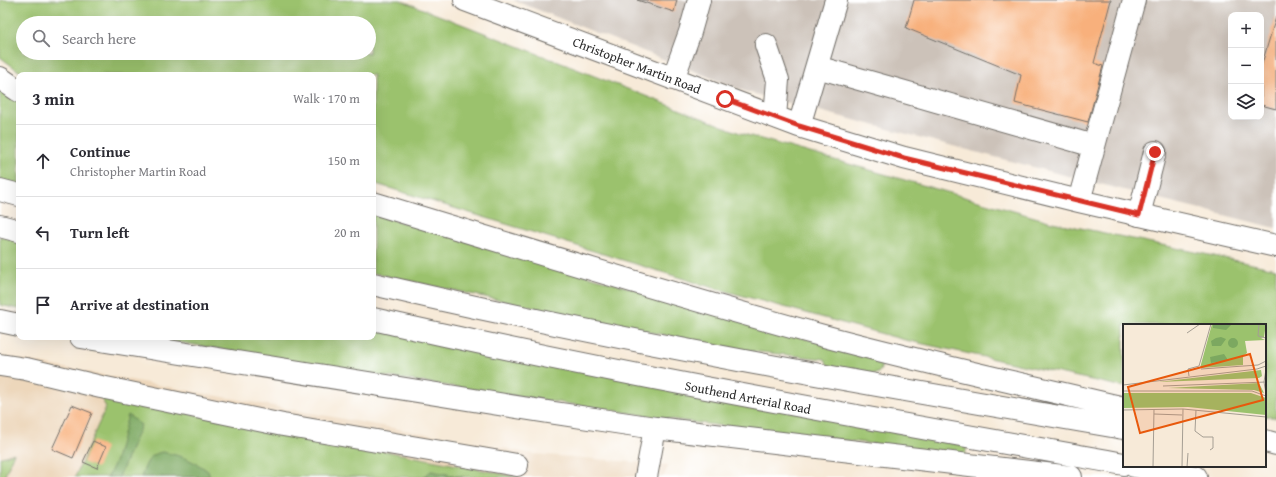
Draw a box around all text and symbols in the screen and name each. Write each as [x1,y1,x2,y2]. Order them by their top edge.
map controls [1228,12,1264,120]
button: + [1228,12,1264,48]
search box [16,16,376,60]
icon: search [30,27,52,49]
text: Search here [62,28,136,49]
street label: Christopher Martin Road [570,32,704,99]
button: − [1228,48,1264,84]
button: layers [1228,84,1264,120]
text: 3 min [32,86,74,111]
text: Walk · 170 m [293,89,360,108]
route start [716,90,734,108]
text: Continue [70,141,131,162]
route end [1146,143,1164,161]
icon: ahead [32,150,54,172]
text: 150 m [328,151,360,170]
text: Christopher Martin Road [70,162,206,181]
icon: left [32,222,54,244]
text: Turn left [70,222,129,243]
text: 20 m [334,223,360,242]
icon: arrive [32,294,54,316]
text: Arrive at destination [70,294,209,315]
inset map [1123,324,1266,467]
street label: Southend Arterial Road [683,376,813,419]

